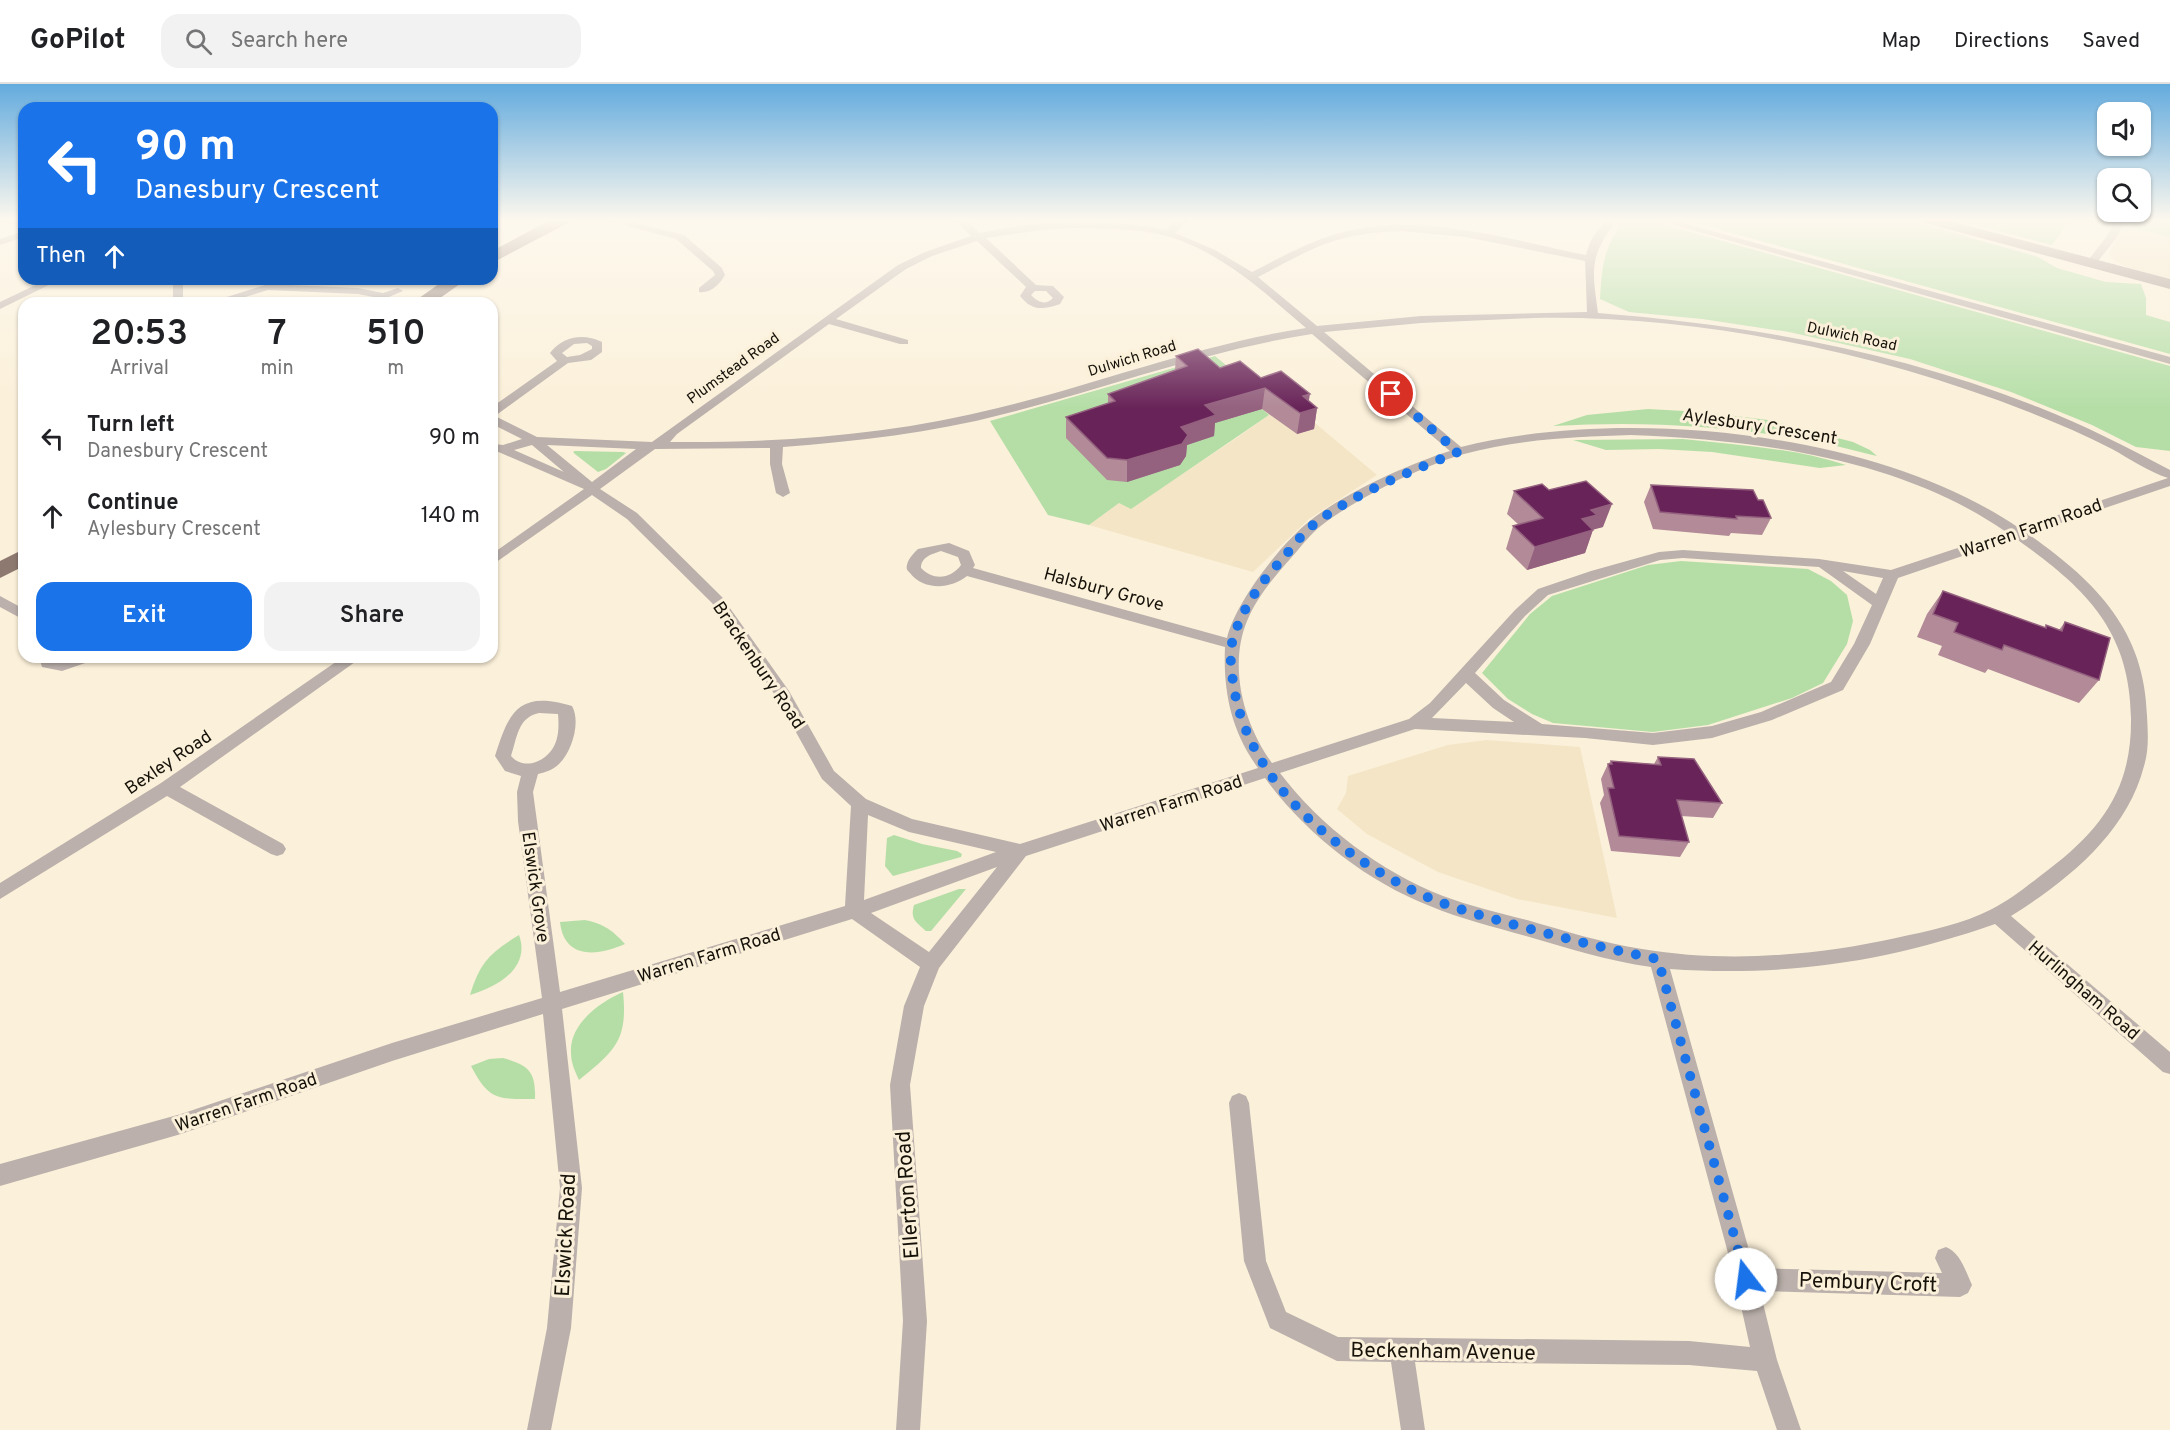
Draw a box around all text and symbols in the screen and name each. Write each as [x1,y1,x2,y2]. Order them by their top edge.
search box [161,14,581,68]
text: GoPilot [30,23,125,59]
icon: search [182,25,215,58]
text: Search here [230,28,348,55]
text: Map [1881,28,1921,55]
text: Directions [1954,28,2049,55]
text: Saved [2082,28,2140,55]
map controls [2097,102,2151,222]
button: sound [2097,102,2151,156]
text: 90 m [135,122,236,175]
icon: left [36,126,114,204]
button: search [2097,168,2151,222]
text: Danesbury Crescent [135,174,379,208]
icon: ahead [98,240,131,273]
text: Then [36,243,86,270]
text: 20:53 [90,312,188,358]
text: 7 [267,312,287,358]
text: 510 [366,312,426,358]
street label: Dulwich Road [1805,319,1898,356]
street label: Plumstead Road [684,329,784,409]
street label: Dulwich Road [1086,337,1179,382]
text: Arrival [109,356,169,382]
text: min [260,356,294,382]
text: m [387,356,404,382]
pin [1365,368,1416,419]
icon: arrive [1374,377,1407,410]
street label: Aylesbury Crescent [1681,404,1839,451]
text: Turn left [87,412,175,439]
icon: left [36,422,69,455]
text: 90 m [429,425,480,452]
text: Danesbury Crescent [87,439,268,465]
text: Continue [87,490,178,517]
street label: Warren Farm Road [1958,494,2105,564]
icon: ahead [36,500,69,533]
text: 140 m [421,503,480,530]
text: Aylesbury Crescent [87,517,261,543]
street label: Halsbury Grove [1041,563,1166,618]
button: Exit [36,582,252,651]
button: Share [264,582,480,651]
street label: Brackenbury Road [707,598,809,734]
street label: Bexley Road [121,726,217,801]
street label: Warren Farm Road [1097,771,1246,838]
street label: Elswick Grove [515,830,554,944]
street label: Warren Farm Road [635,924,784,989]
street label: Hurlingham Road [2022,936,2144,1046]
street label: Warren Farm Road [173,1068,320,1138]
street label: Ellerton Road [891,1130,926,1260]
street label: Elswick Road [550,1173,583,1297]
position arrow [1714,1247,1778,1311]
street label: Pembury Croft [1798,1268,1938,1299]
street label: Beckenham Avenue [1350,1337,1536,1368]

